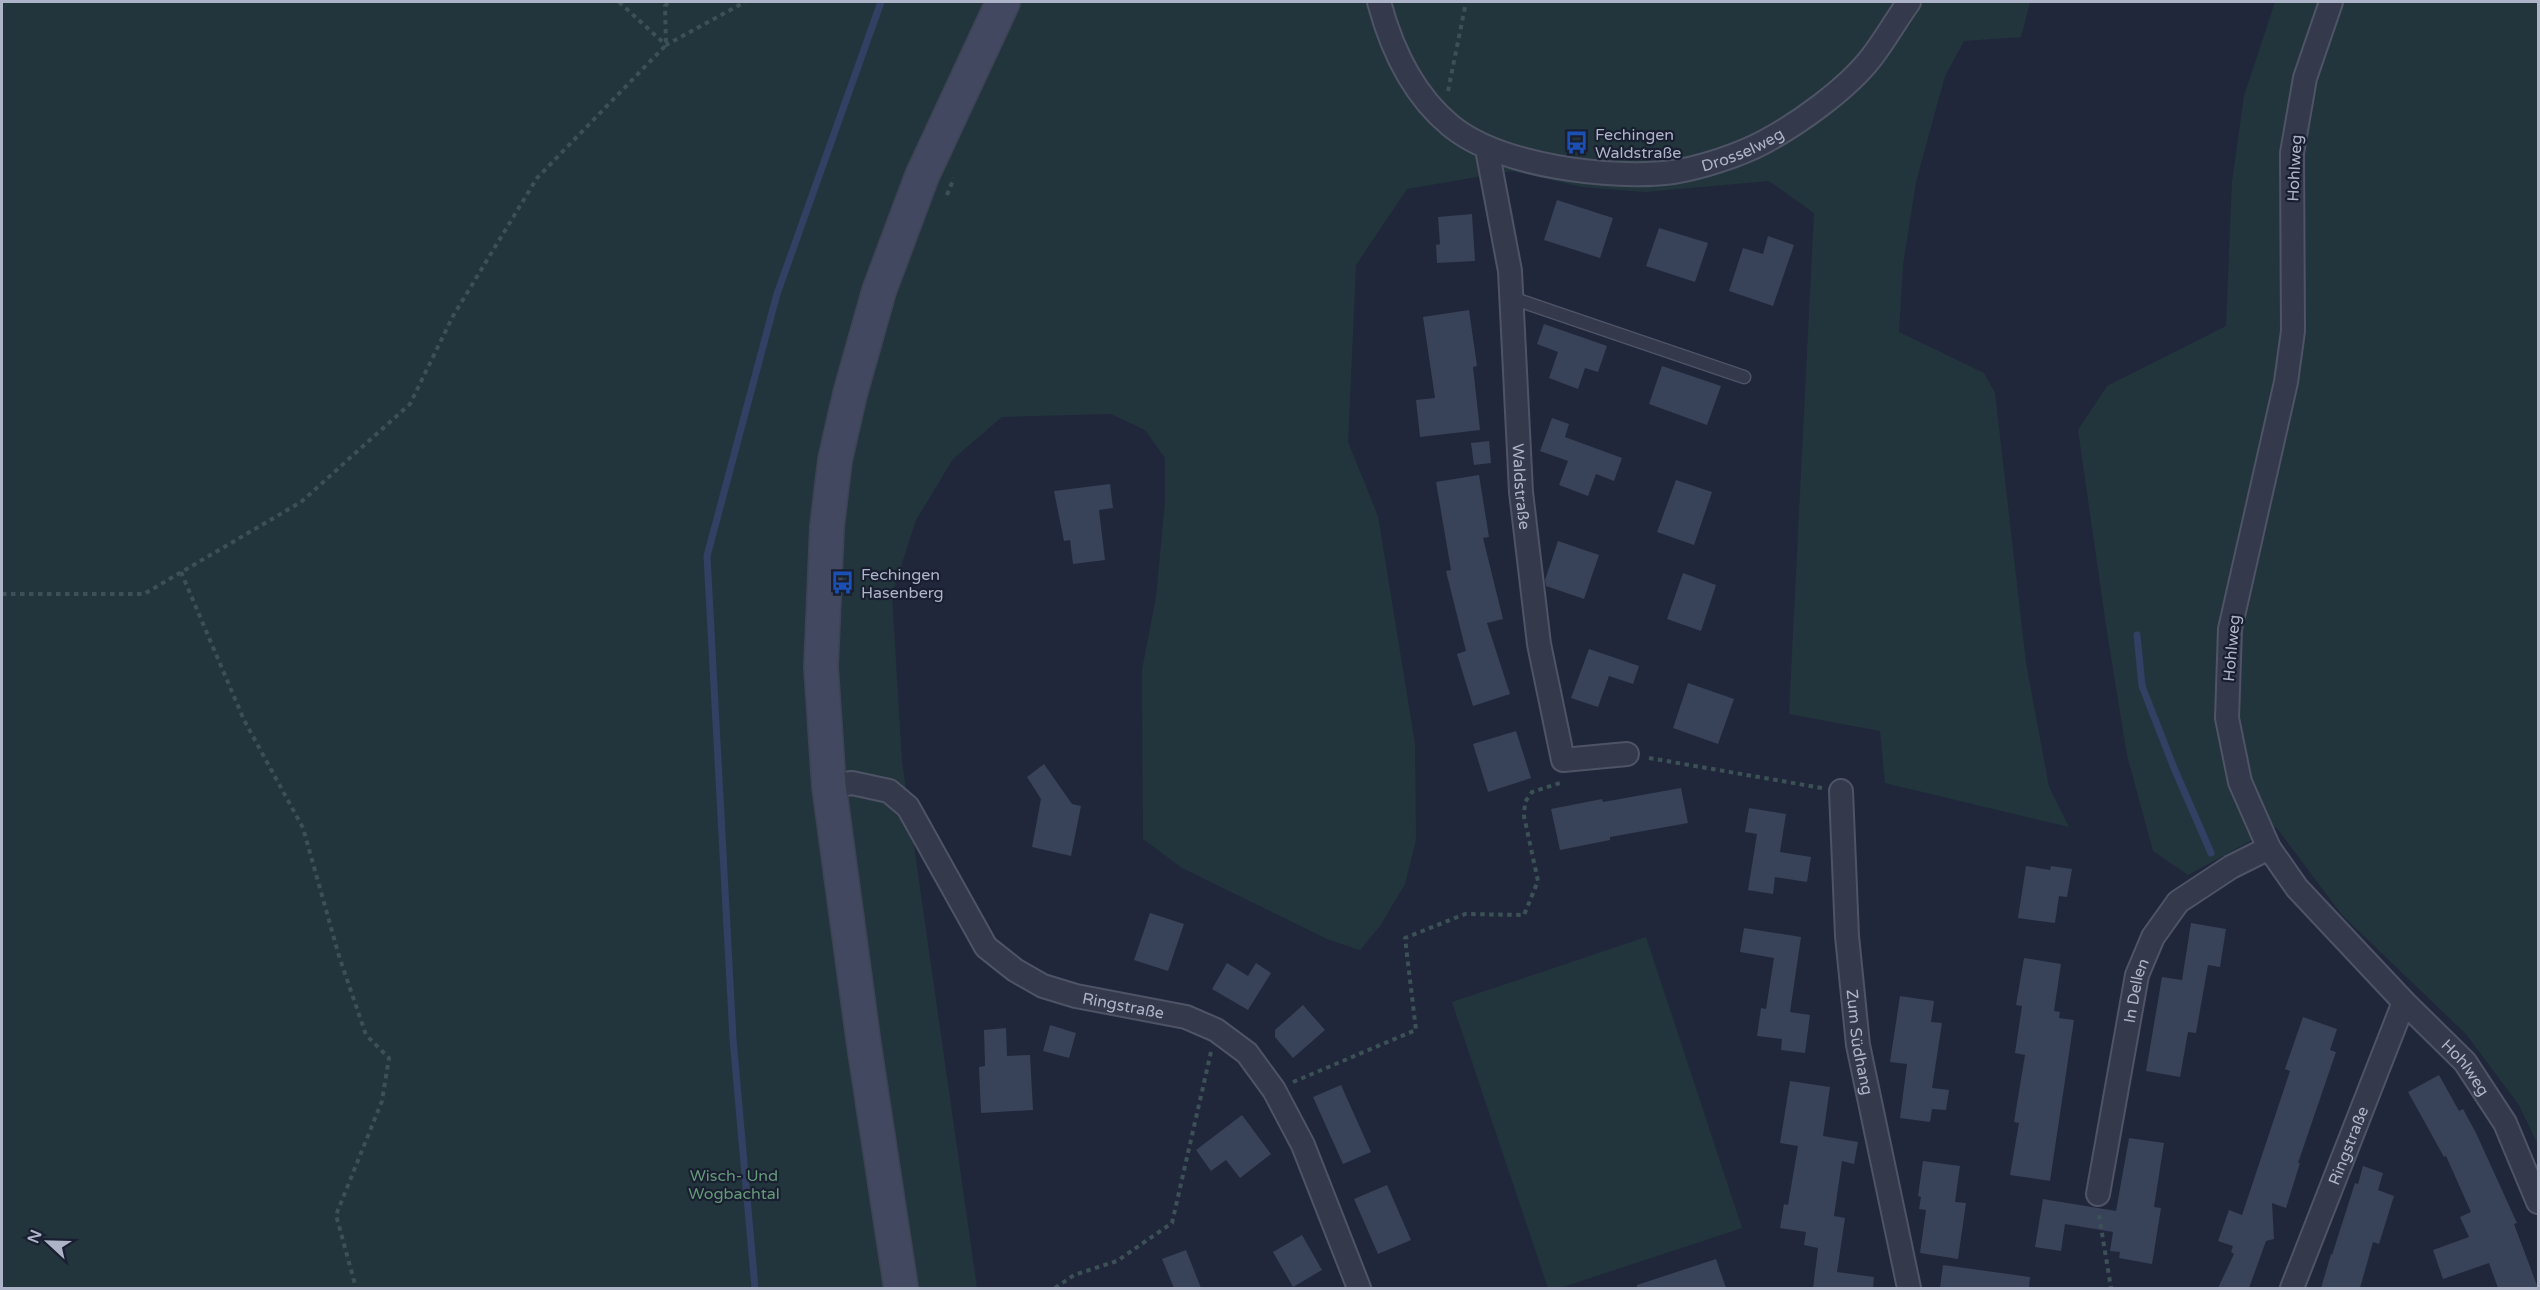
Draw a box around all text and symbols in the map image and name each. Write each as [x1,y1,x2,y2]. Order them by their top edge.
street label: Drosselweg [1699,124,1788,176]
place label: Fechingen Waldstraße [1595,125,1681,163]
bus stop icon: Fechingen Waldstraße [1564,130,1590,156]
street label: Hohlweg [2283,134,2307,202]
street label: Waldstraße [1508,443,1534,531]
place label: Fechingen Hasenberg [861,565,944,603]
bus stop icon: Fechingen Hasenberg [830,570,856,596]
street label: Hohlweg [2219,614,2245,682]
street label: In Dellen [2120,955,2154,1025]
street label: Ringstraße [1080,988,1166,1024]
street label: Zum Südhang [1841,988,1877,1097]
street label: Hohlweg [2437,1035,2493,1100]
street label: Ringstraße [2324,1104,2373,1188]
park label: Wisch- Und Wogbachtal [688,1166,780,1204]
north arrow [18,1212,78,1272]
text: N [23,1227,47,1246]

